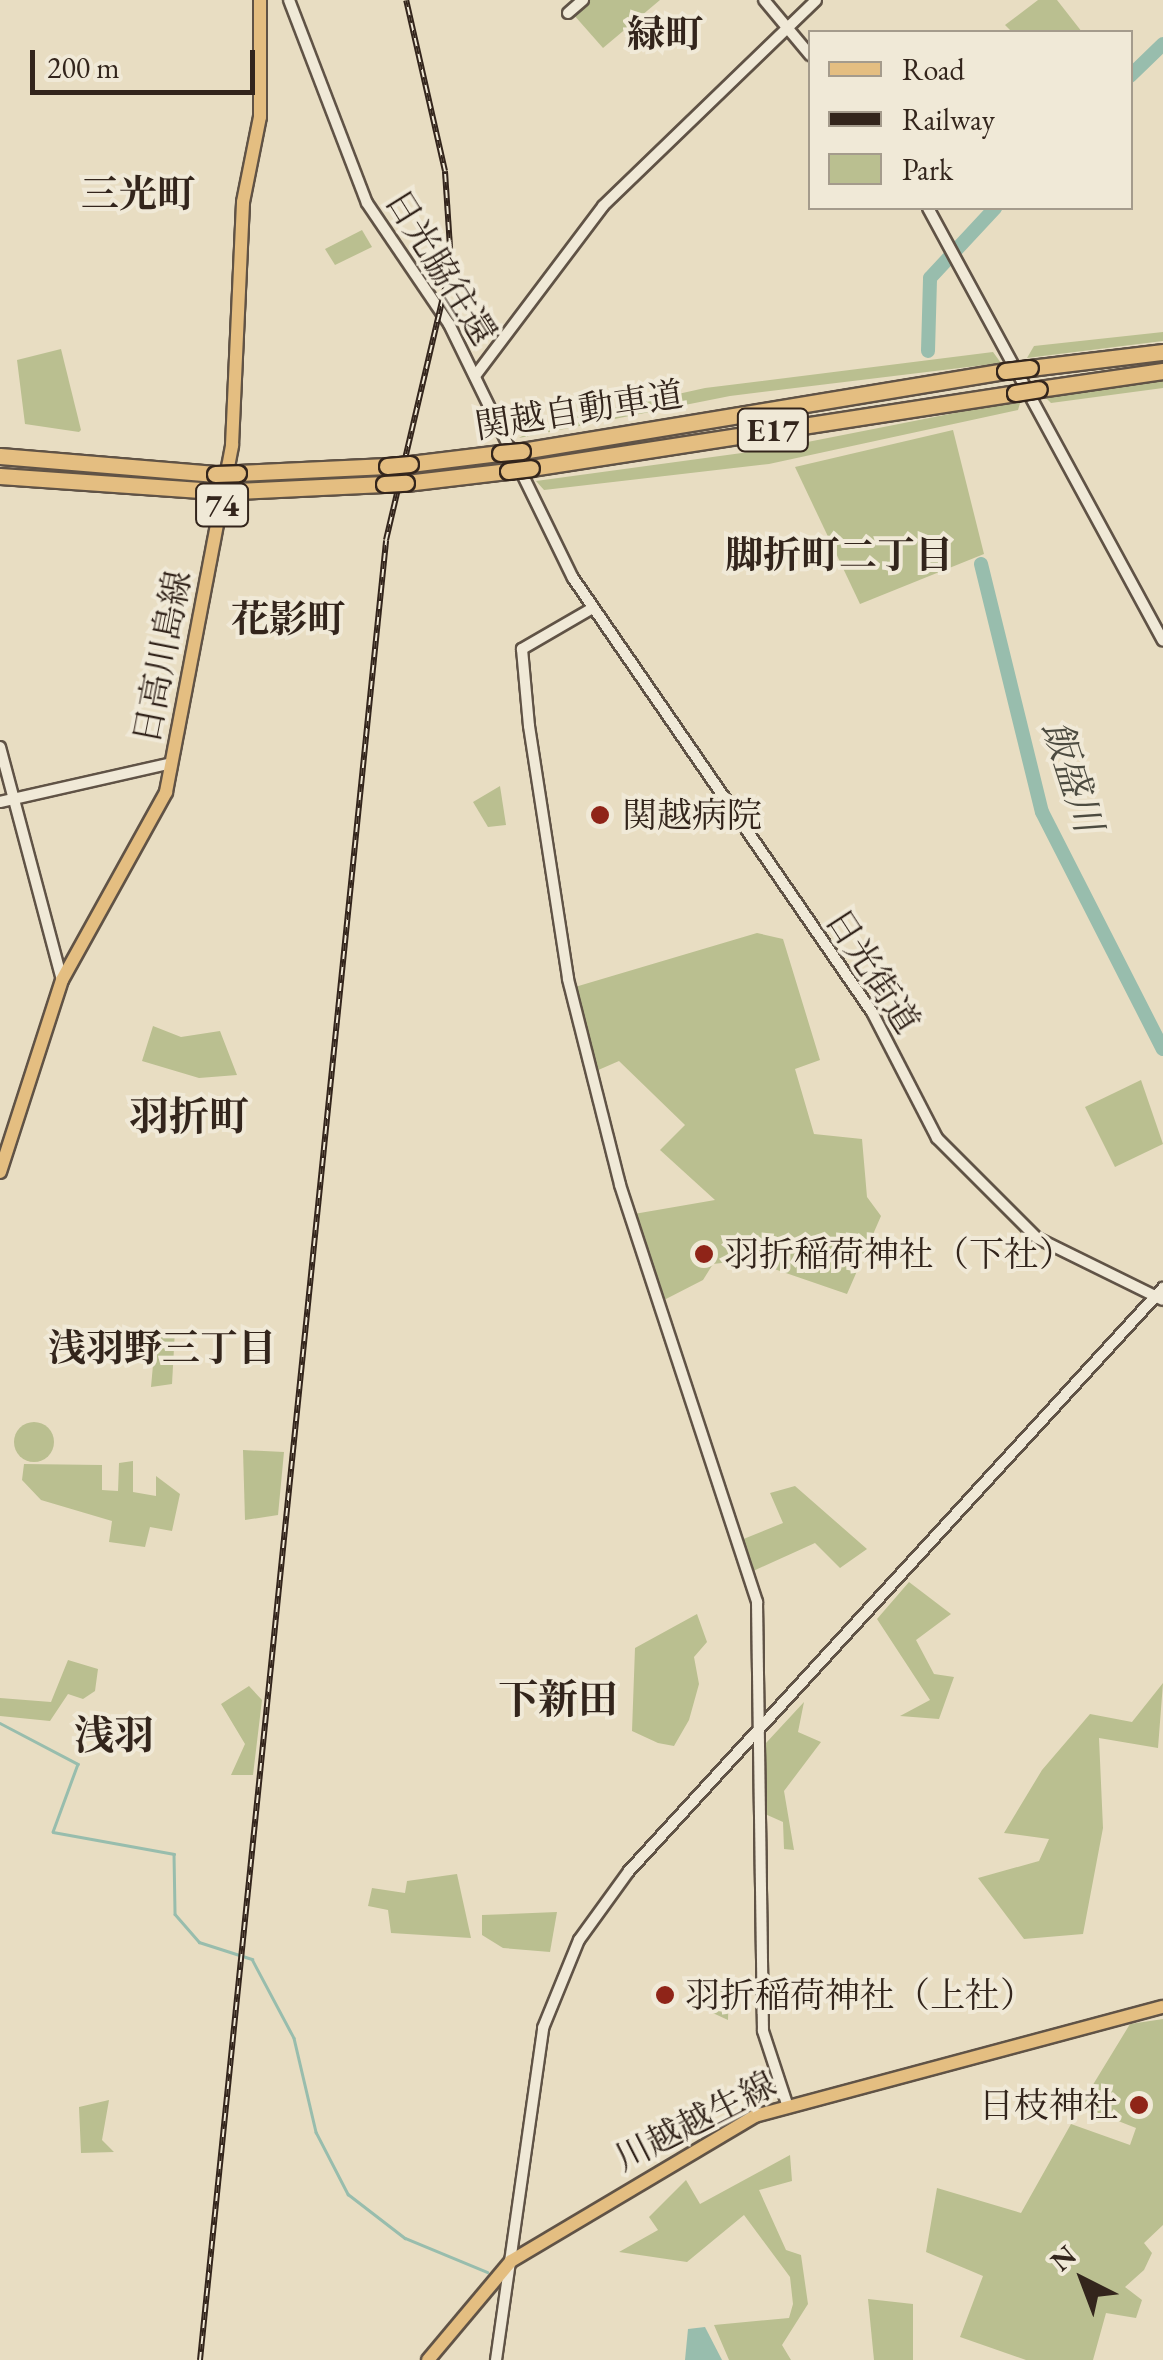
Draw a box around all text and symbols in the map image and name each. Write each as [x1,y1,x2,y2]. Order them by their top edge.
district label: 緑町 [627,11,703,57]
scale bar [35,30,260,92]
legend [808,30,1133,210]
text: 200 m [47,48,120,87]
text: Road [902,50,965,89]
text: Railway [902,100,995,139]
text: Park [902,150,953,189]
district label: 三光町 [81,171,195,217]
street label: 日光脇往還 [377,182,505,352]
street label: 関越自動車道 [472,373,686,447]
road number: E17 [736,403,810,457]
road number: 74 [194,478,250,532]
district label: 脚折町二丁目 [725,532,953,578]
street label: 日高川島線 [125,567,199,747]
district label: 花影町 [231,596,345,642]
water label: 飯盛川 [1034,715,1112,837]
place label: 関越病院 [622,794,762,836]
marker: 関越病院 [587,802,613,828]
street label: 日光街道 [817,901,929,1041]
district label: 羽折町 [129,1092,249,1140]
place label: 羽折稲荷神社（下社） [724,1233,1074,1275]
marker: 羽折稲荷神社（下社） [693,1243,715,1265]
district label: 浅羽野三丁目 [48,1325,276,1371]
district label: 下新田 [498,1675,618,1723]
district label: 浅羽 [74,1711,154,1759]
place label: 羽折稲荷神社（上社） [685,1974,1035,2016]
marker: 羽折稲荷神社（上社） [654,1984,676,2006]
street label: 川越越生線 [608,2063,782,2179]
place label: 日枝神社 [979,2084,1119,2126]
marker: 日枝神社 [1128,2094,1150,2116]
north arrow [1033,2230,1133,2330]
text: N [1042,2237,1083,2279]

